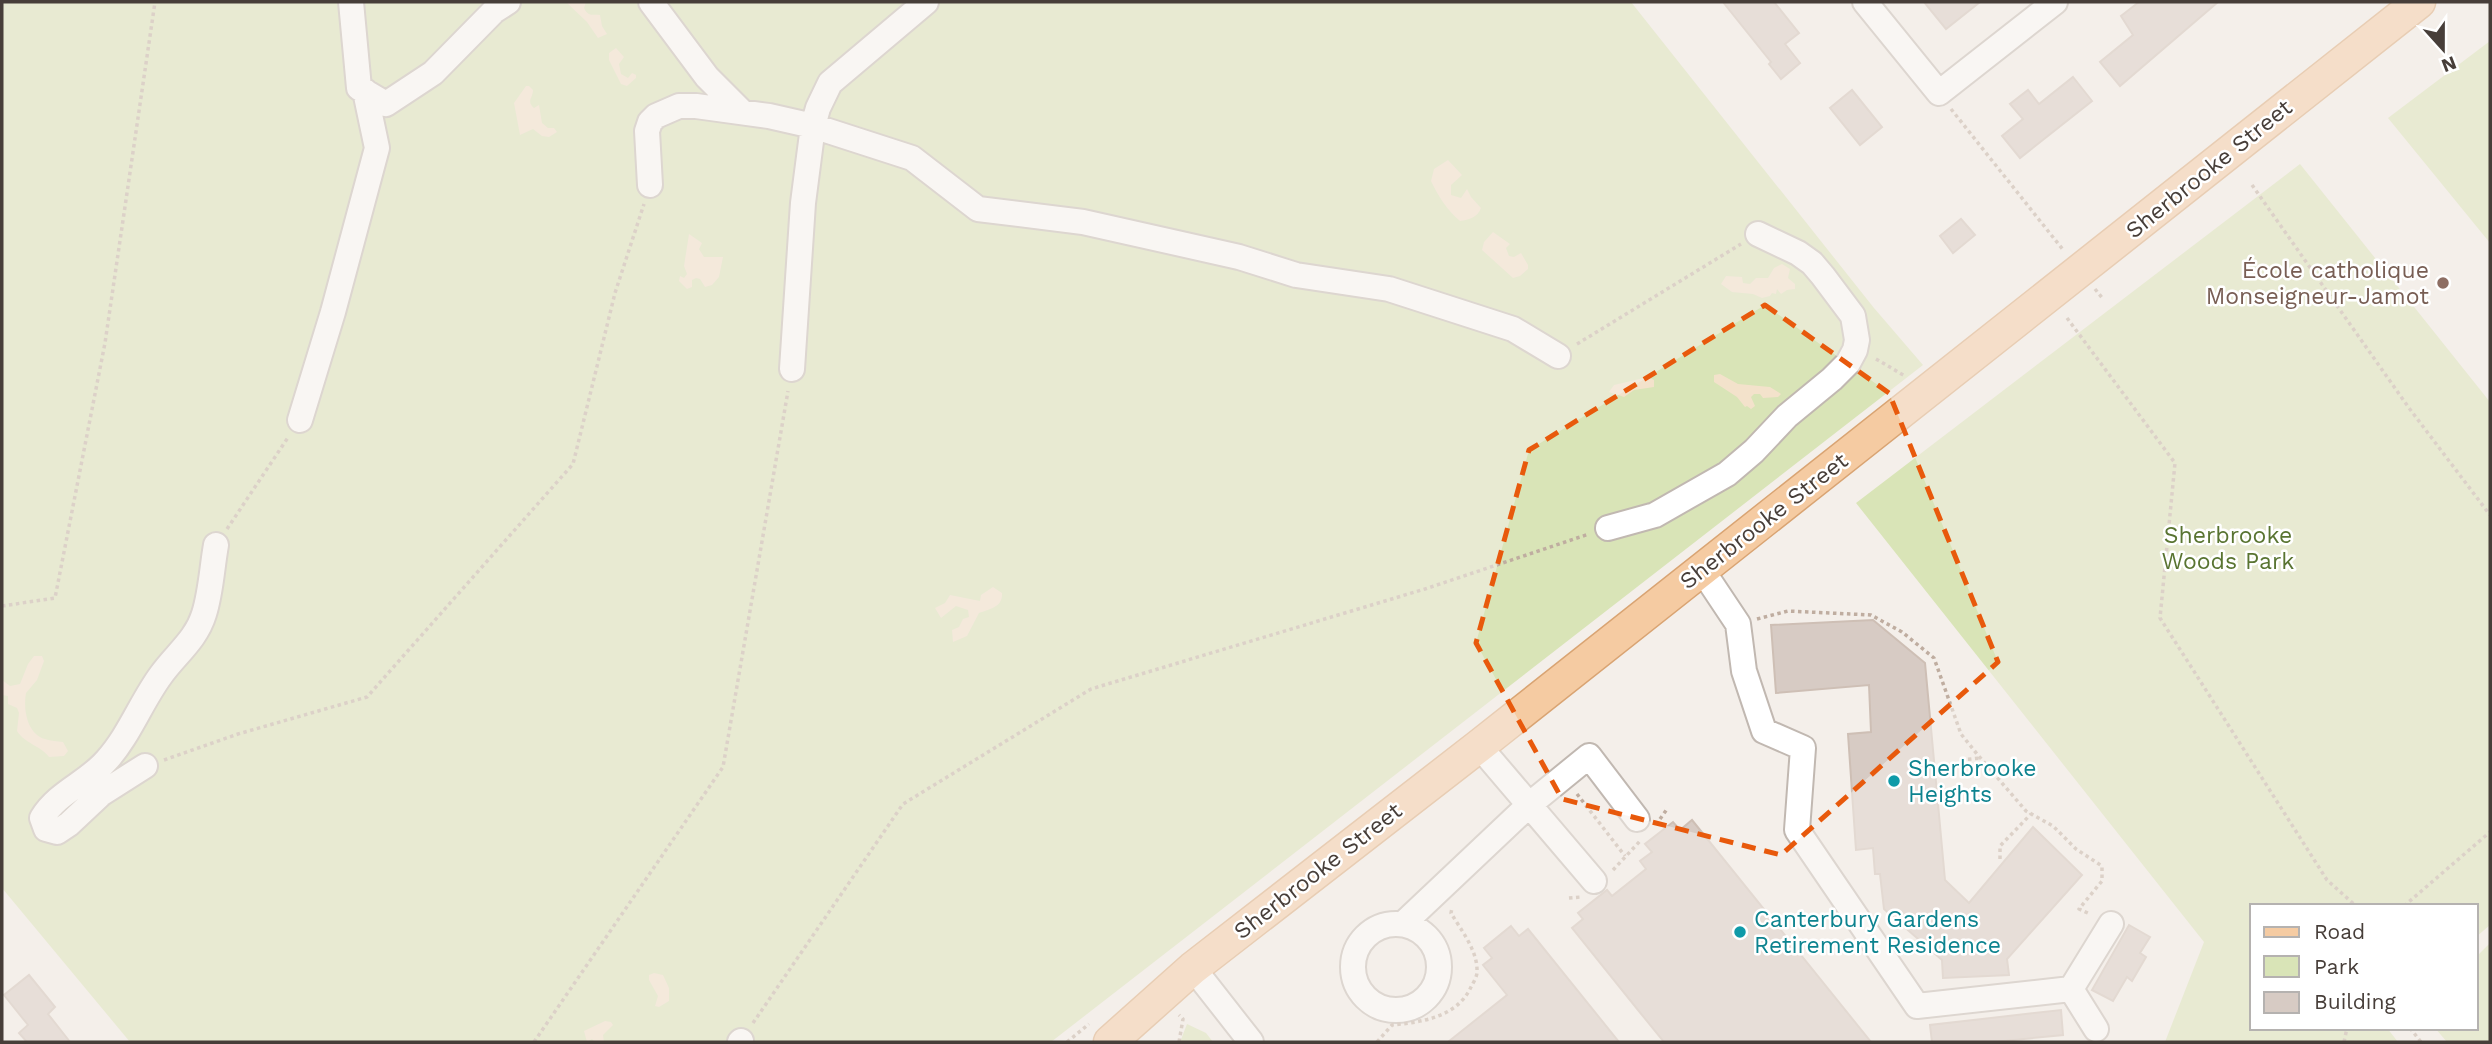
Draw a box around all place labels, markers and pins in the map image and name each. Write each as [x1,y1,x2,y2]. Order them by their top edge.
place label: École catholique Monseigneur-Jamot [2206,257,2429,310]
marker: École catholique Monseigneur-Jamot [2435,275,2451,291]
place label: Sherbrooke Heights [1908,755,2037,808]
marker: Sherbrooke Heights [1886,773,1902,789]
place label: Canterbury Gardens Retirement Residence [1754,906,2001,959]
marker: Canterbury Gardens Retirement Residence [1732,924,1748,940]

